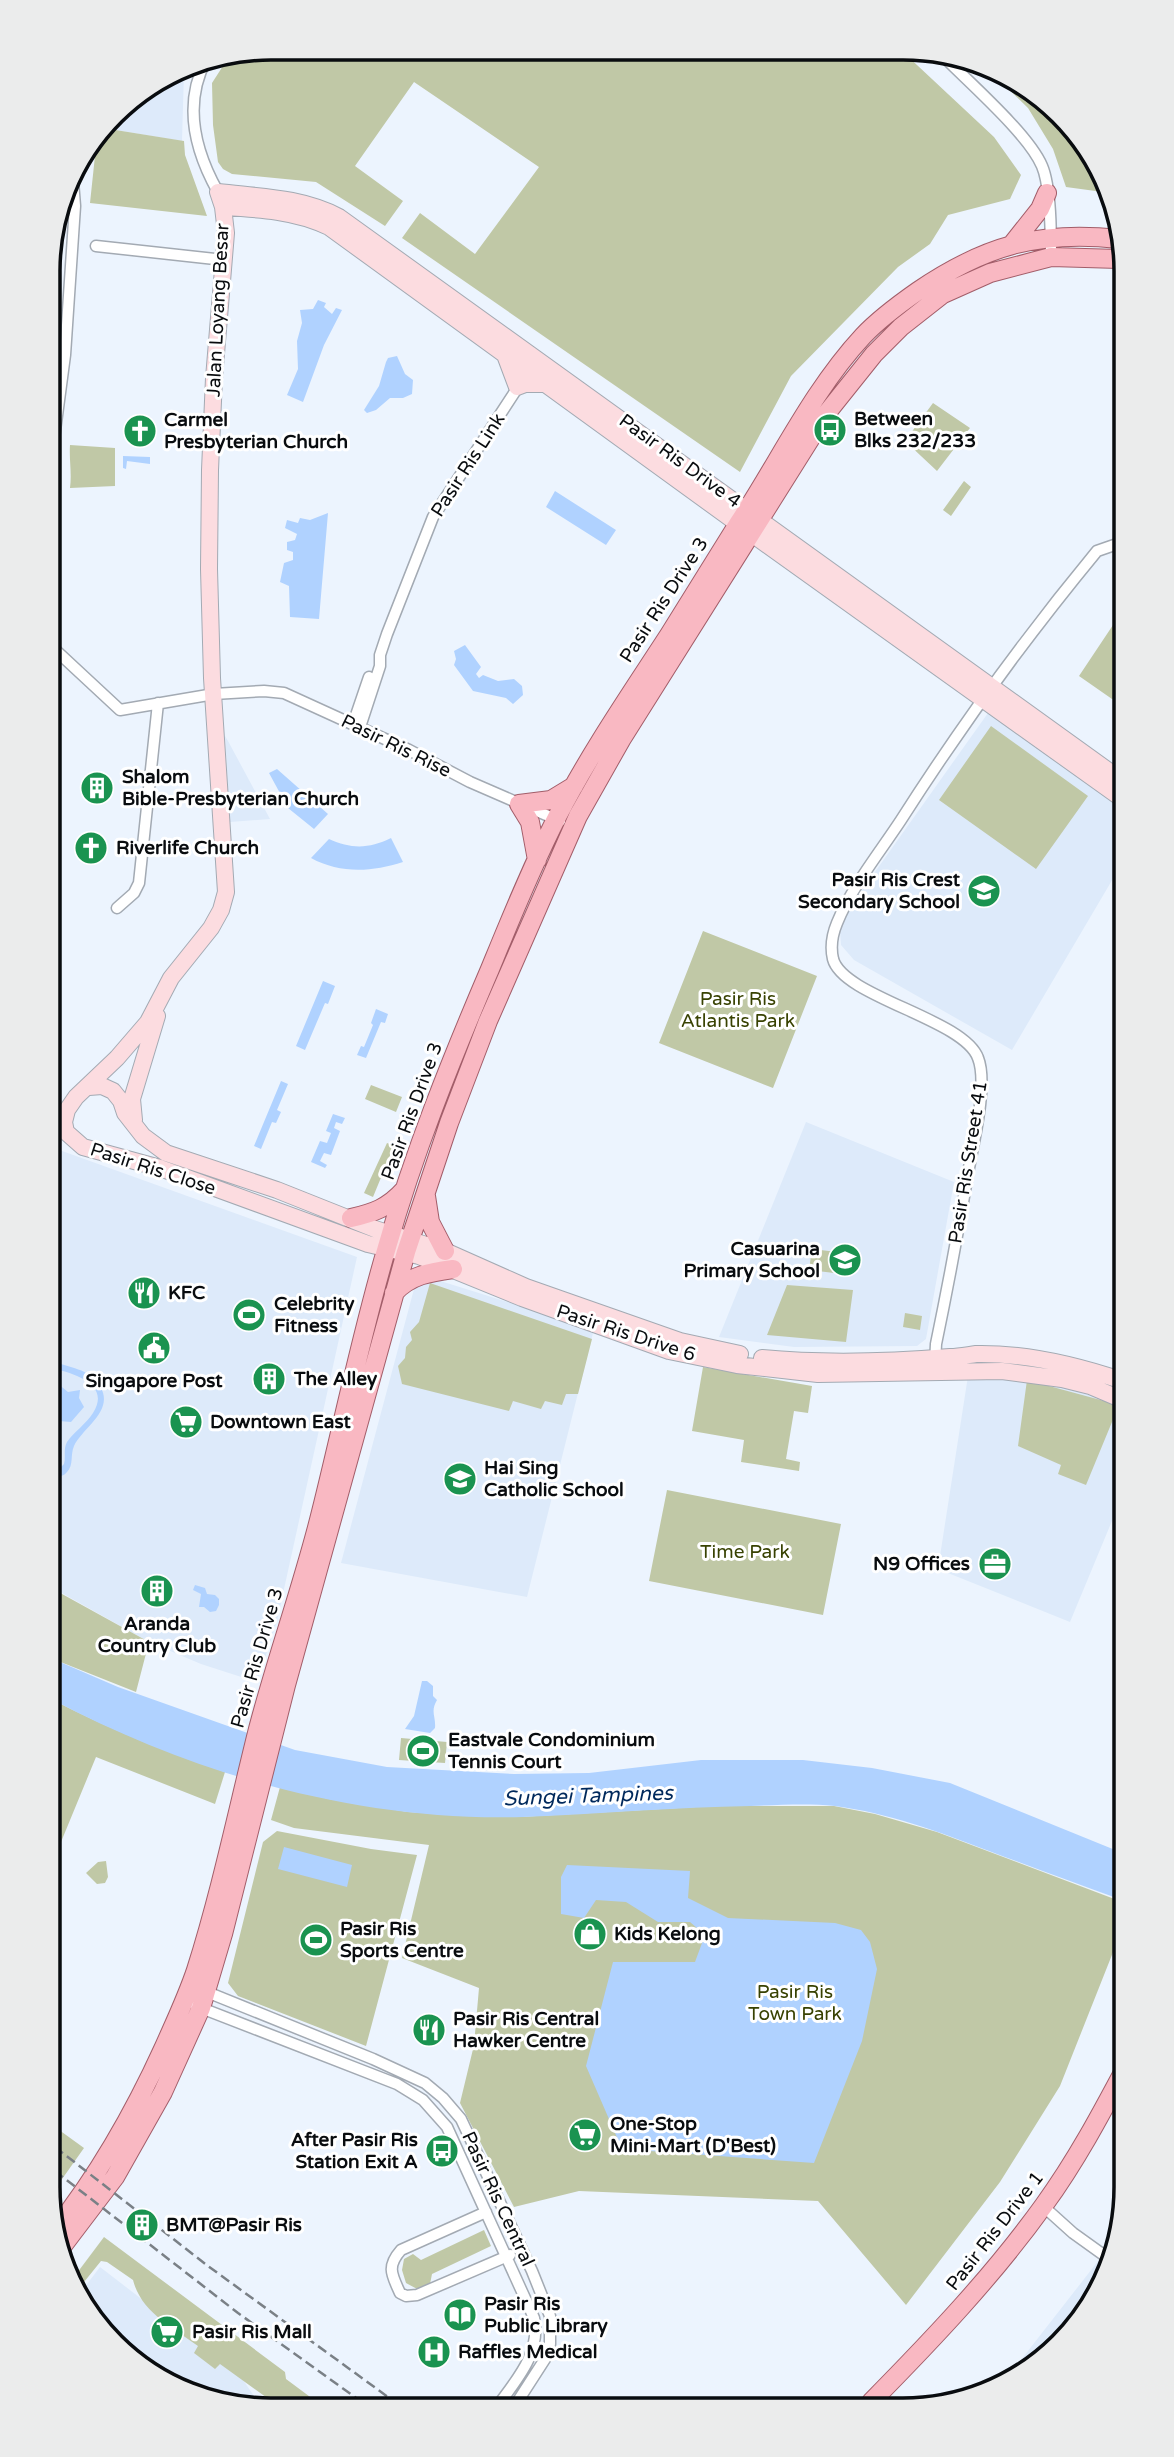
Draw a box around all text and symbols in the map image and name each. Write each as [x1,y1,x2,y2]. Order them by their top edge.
street label: Jalan Loyang Besar [202,222,234,397]
place label: Between Blks 232/233 [854,408,976,452]
place label: Carmel Presbyterian Church [164,409,348,454]
street label: Pasir Ris Link [426,409,510,521]
street label: Pasir Ris Drive 4 [615,409,745,513]
bus stop icon: Between Blks 232/233 [811,411,849,449]
church icon: Carmel Presbyterian Church [121,412,159,450]
street label: Pasir Ris Drive 3 [615,533,713,667]
street label: Pasir Ris Rise [337,710,455,782]
place label: Shalom Bible-Presbyterian Church [122,766,359,811]
building icon: Shalom Bible-Presbyterian Church [78,769,116,807]
church icon: Riverlife Church [72,829,110,867]
place label: Riverlife Church [116,837,259,859]
place label: Pasir Ris Crest Secondary School [798,869,961,914]
school or university icon: Pasir Ris Crest Secondary School [965,872,1003,910]
park label: Pasir Ris Atlantis Park [681,988,795,1032]
street label: Pasir Ris Drive 3 [377,1039,447,1183]
street label: Pasir Ris Street 41 [944,1079,992,1245]
street label: Pasir Ris Close [87,1138,219,1200]
place label: Casuarina Primary School [684,1238,820,1283]
school or university icon: Casuarina Primary School [826,1241,864,1279]
restaurant icon: KFC [125,1274,163,1312]
place label: KFC [168,1282,205,1304]
place label: Celebrity Fitness [274,1293,355,1337]
sports icon: Celebrity Fitness [230,1296,268,1334]
street label: Pasir Ris Drive 6 [554,1300,698,1366]
public building icon: Singapore Post [135,1329,173,1367]
building icon: The Alley [250,1360,288,1398]
place label: The Alley [293,1368,378,1391]
place label: Singapore Post [85,1370,223,1393]
supermarket icon: Downtown East [167,1403,205,1441]
place label: Downtown East [210,1411,352,1433]
place label: Hai Sing Catholic School [484,1457,624,1501]
school or university icon: Hai Sing Catholic School [441,1460,479,1498]
park label: Time Park [700,1541,790,1563]
office icon: N9 Offices [976,1545,1014,1583]
place label: N9 Offices [873,1553,970,1575]
building icon: Aranda Country Club [138,1572,176,1610]
street label: Pasir Ris Drive 3 [226,1585,288,1731]
place label: Aranda Country Club [98,1613,216,1658]
place label: Eastvale Condominium Tennis Court [447,1729,655,1773]
sports icon: Eastvale Condominium Tennis Court [404,1732,442,1770]
water label: Sungei Tampines [503,1780,675,1811]
shop icon: Kids Kelong [571,1915,609,1953]
place label: Pasir Ris Sports Centre [340,1918,464,1963]
sports icon: Pasir Ris Sports Centre [297,1921,335,1959]
place label: Kids Kelong [614,1923,721,1946]
park label: Pasir Ris Town Park [748,1981,842,2025]
place label: Pasir Ris Central Hawker Centre [453,2008,599,2052]
restaurant icon: Pasir Ris Central Hawker Centre [410,2011,448,2049]
place label: One-Stop Mini-Mart (D'Best) [610,2113,776,2157]
supermarket icon: One-Stop Mini-Mart (D'Best) [566,2116,604,2154]
street label: Pasir Ris Central [457,2128,539,2270]
place label: After Pasir Ris Station Exit A [291,2129,418,2173]
bus stop icon: After Pasir Ris Station Exit A [423,2132,461,2170]
street label: Pasir Ris Drive 1 [942,2167,1048,2295]
building icon: BMT@Pasir Ris [123,2206,161,2244]
place label: BMT@Pasir Ris [166,2214,302,2236]
place label: Pasir Ris Public Library [484,2293,609,2338]
library icon: Pasir Ris Public Library [441,2296,479,2334]
supermarket icon: Pasir Ris Mall [148,2313,186,2351]
place label: Pasir Ris Mall [192,2321,312,2343]
hospital icon: Raffles Medical [415,2333,453,2371]
place label: Raffles Medical [458,2341,597,2363]

